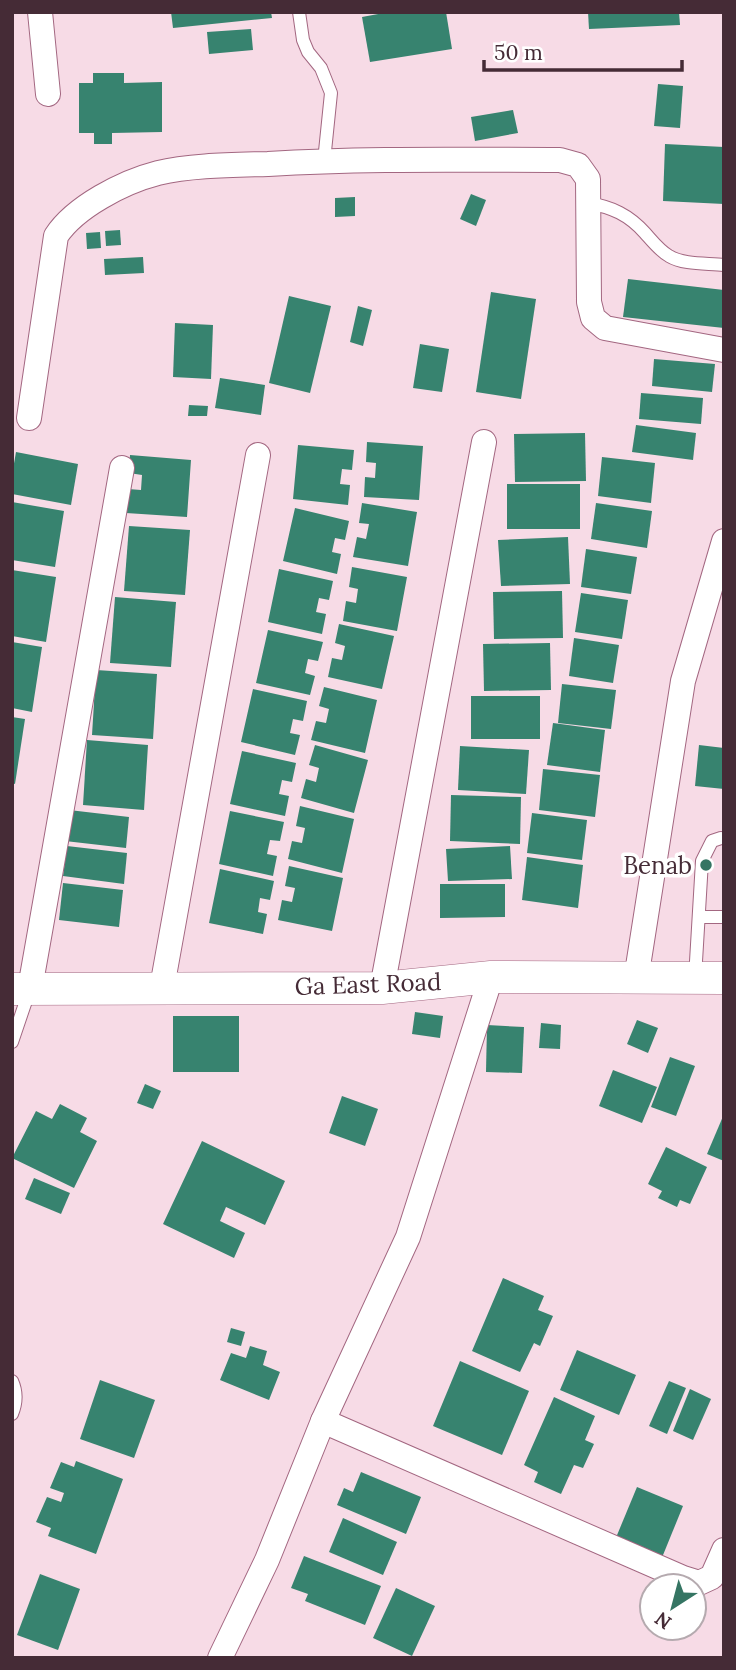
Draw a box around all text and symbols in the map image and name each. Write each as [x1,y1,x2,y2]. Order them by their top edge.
scale bar [484,28,682,72]
text: 50 m [494,39,543,66]
place label: Benab [623,850,692,881]
marker: Benab [698,857,714,873]
street label: Ga East Road [294,966,442,1002]
north arrow [638,1572,708,1642]
text: N [650,1607,676,1635]

